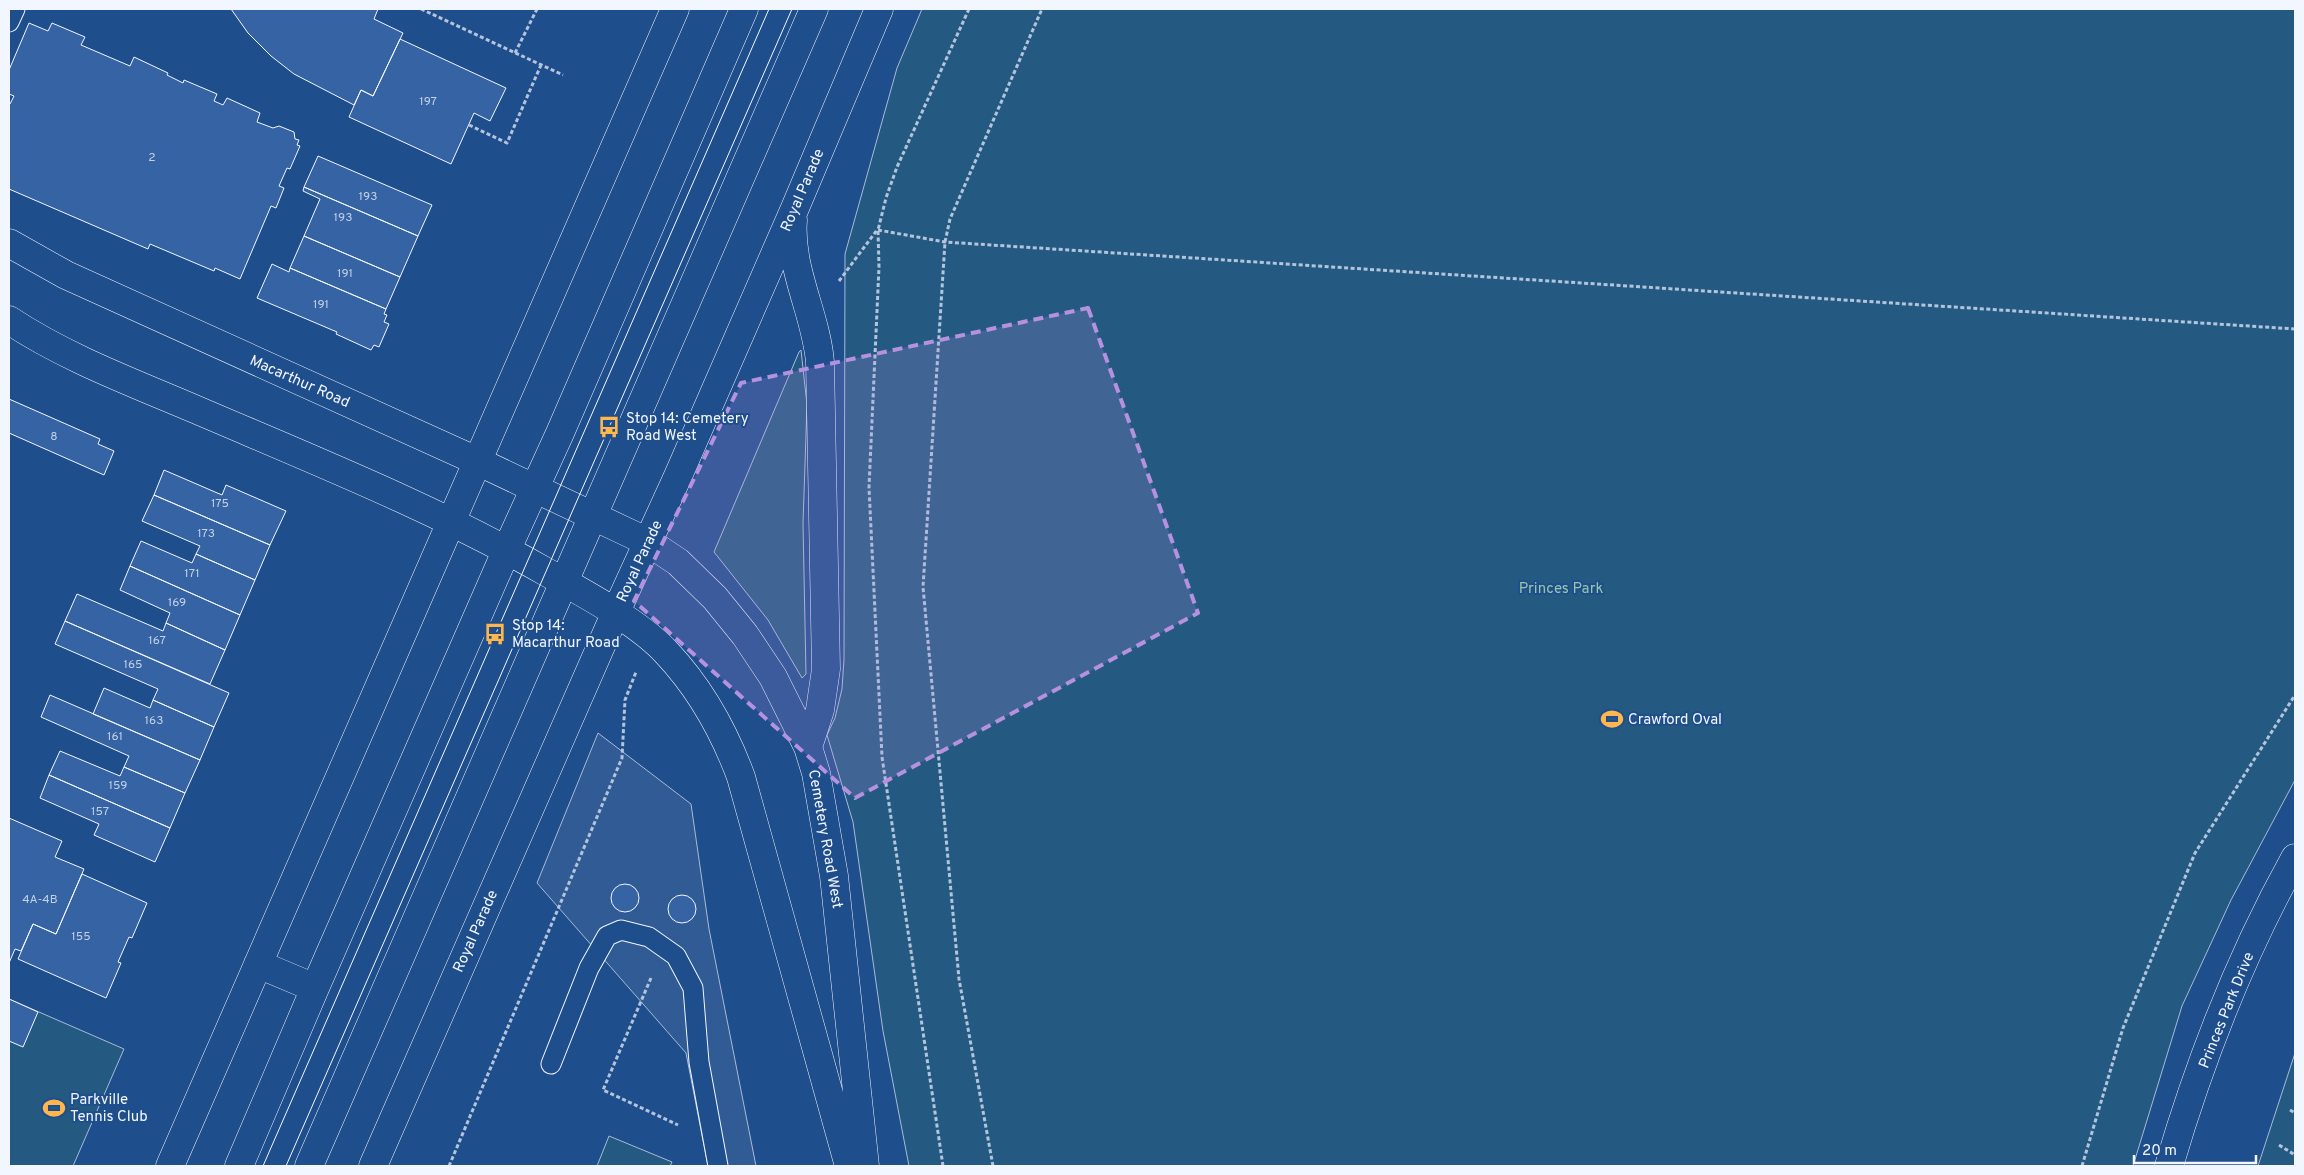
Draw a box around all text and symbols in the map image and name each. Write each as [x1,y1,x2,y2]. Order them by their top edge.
house number: 197 [419,94,437,110]
street label: Royal Parade [777,146,829,235]
house number: 2 [148,150,156,166]
house number: 193 [359,189,377,205]
house number: 193 [334,210,352,226]
house number: 191 [337,266,353,282]
house number: 191 [313,297,329,313]
street label: Macarthur Road [246,352,352,413]
place label: Stop 14: Cemetery Road West [626,410,749,446]
bus stop icon: Stop 14: Cemetery Road West [596,414,622,440]
house number: 8 [50,429,58,445]
house number: 175 [211,496,229,512]
street label: Royal Parade [613,518,668,606]
house number: 173 [197,526,215,542]
house number: 171 [184,566,200,582]
park label: Princes Park [1519,580,1603,599]
house number: 169 [168,595,186,611]
place label: Stop 14: Macarthur Road [512,617,620,653]
bus stop icon: Stop 14: Macarthur Road [482,621,508,647]
house number: 167 [148,633,166,649]
house number: 165 [123,657,143,673]
sports icon: Crawford Oval [1599,706,1625,732]
place label: Crawford Oval [1628,711,1722,730]
house number: 163 [145,713,163,729]
house number: 161 [107,729,123,745]
street label: Cemetery Road West [803,768,846,910]
house number: 159 [109,778,127,794]
house number: 157 [91,804,109,820]
street label: Royal Parade [450,887,503,976]
house number: 4A-4B [22,892,58,908]
house number: 155 [71,929,91,945]
street label: Princes Park Drive [2195,950,2259,1072]
place label: Parkville Tennis Club [70,1091,148,1127]
sports icon: Parkville Tennis Club [41,1095,67,1121]
scale bar [2134,1132,2256,1164]
text: 20 m [2142,1142,2177,1161]

